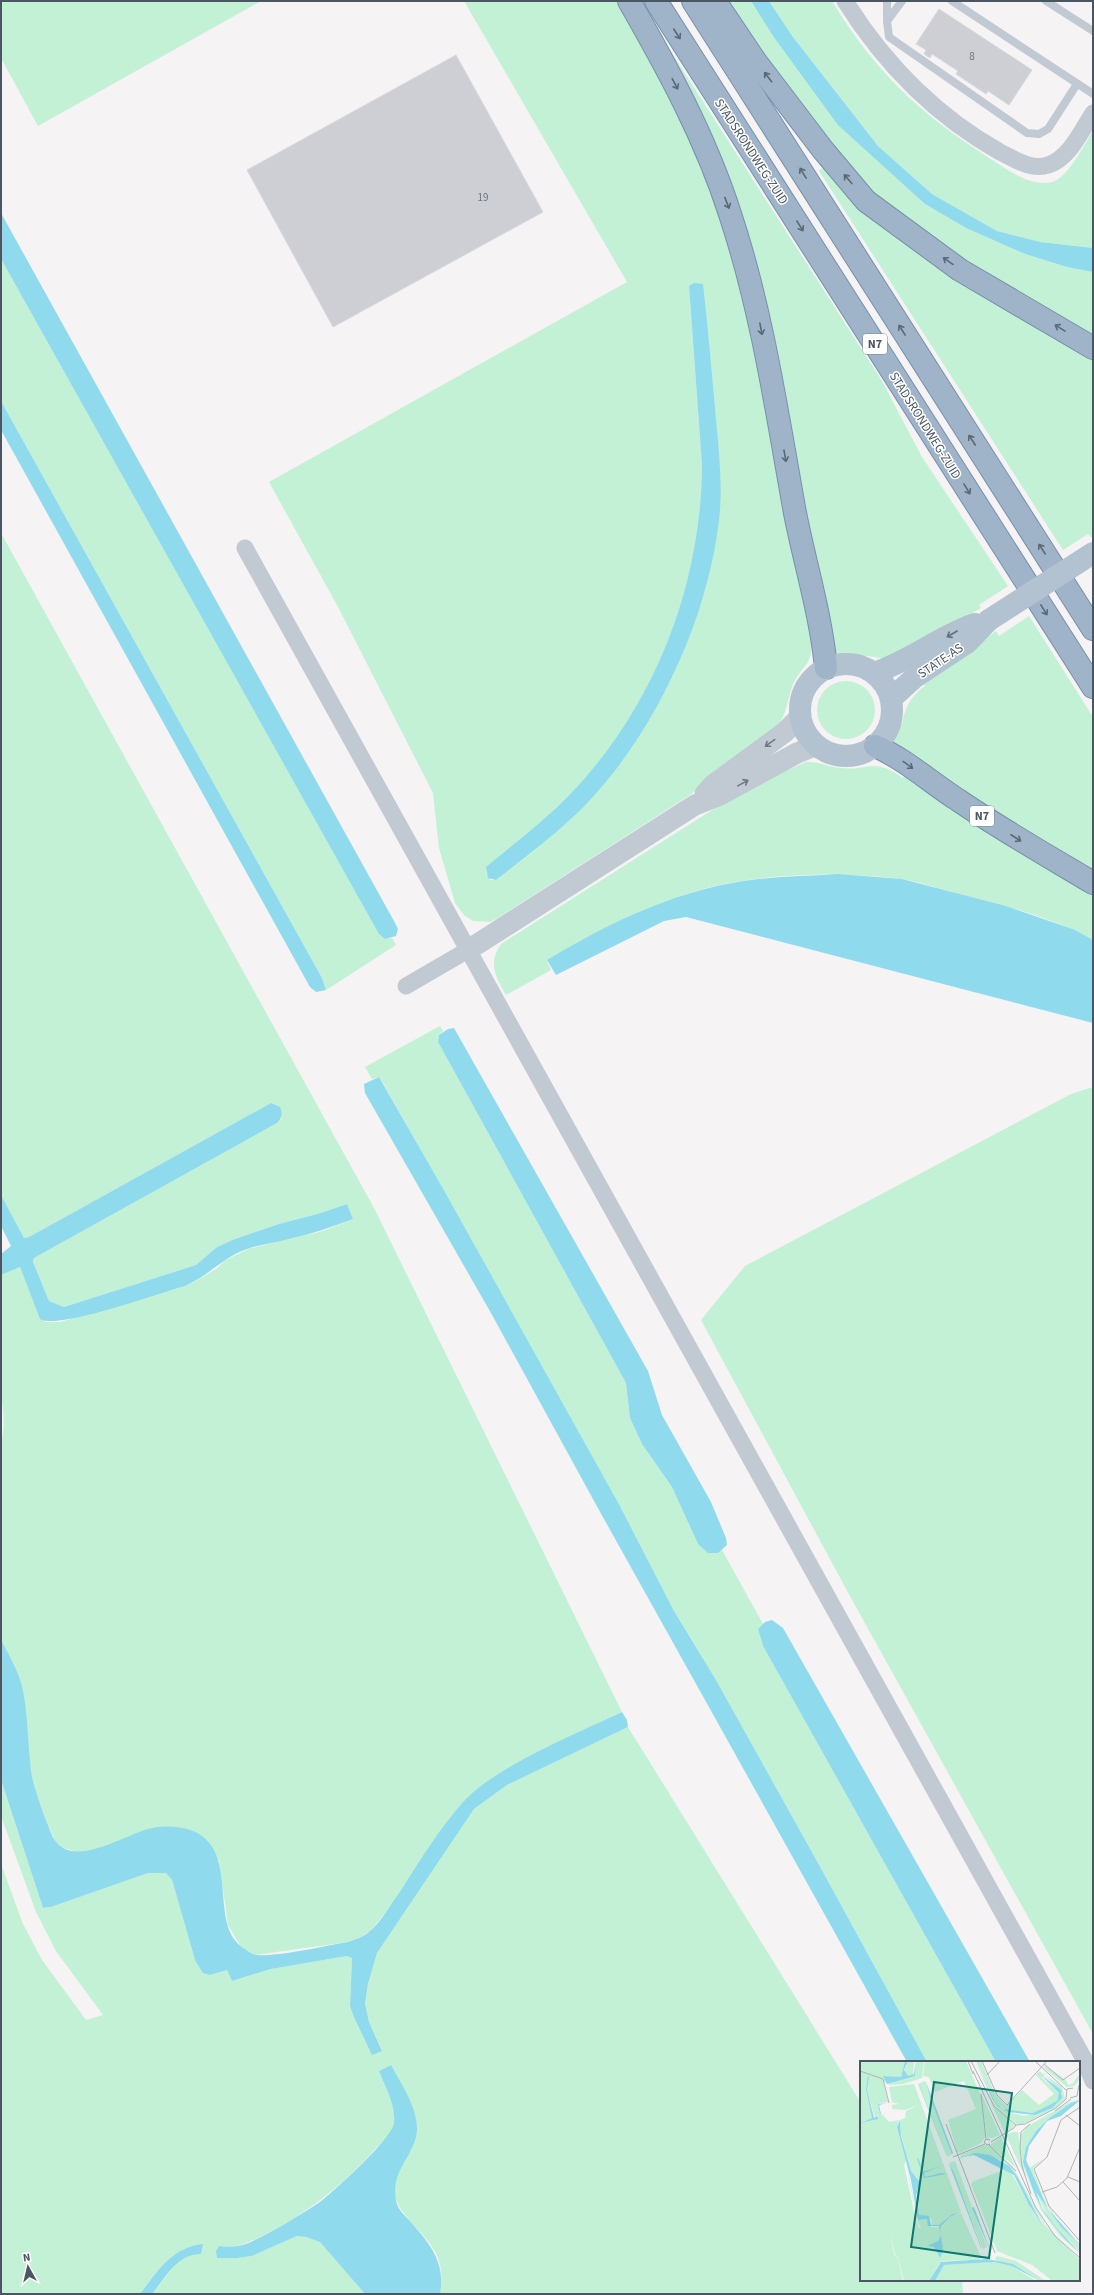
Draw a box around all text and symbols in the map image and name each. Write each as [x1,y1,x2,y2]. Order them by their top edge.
one-way arrow [673,28,681,40]
house number: 8 [969,49,975,64]
one-way arrow [763,72,772,83]
one-way arrow [672,78,679,90]
street label: STADSRONDWEG-ZUID [710,95,792,208]
one-way arrow [799,168,807,179]
one-way arrow [843,174,852,185]
house number: 19 [478,190,488,205]
one-way arrow [723,197,731,209]
one-way arrow [796,220,804,231]
one-way arrow [943,257,954,265]
one-way arrow [757,322,765,335]
one-way arrow [898,324,906,336]
one-way arrow [1055,324,1066,332]
road number: N7 [863,334,887,354]
street label: STADSRONDWEG-ZUID [885,369,965,482]
one-way arrow [968,435,976,446]
one-way arrow [781,450,789,463]
one-way arrow [963,483,971,494]
one-way arrow [1038,544,1046,555]
one-way arrow [1040,605,1049,616]
one-way arrow [946,630,958,638]
street label: STATE-AS [914,639,967,683]
one-way arrow [765,739,776,747]
one-way arrow [903,761,914,769]
one-way arrow [737,778,749,786]
road number: N7 [970,806,994,826]
one-way arrow [1010,834,1021,842]
inset map [860,2061,1080,2281]
north arrow [8,2247,48,2287]
text: N [22,2250,31,2266]

